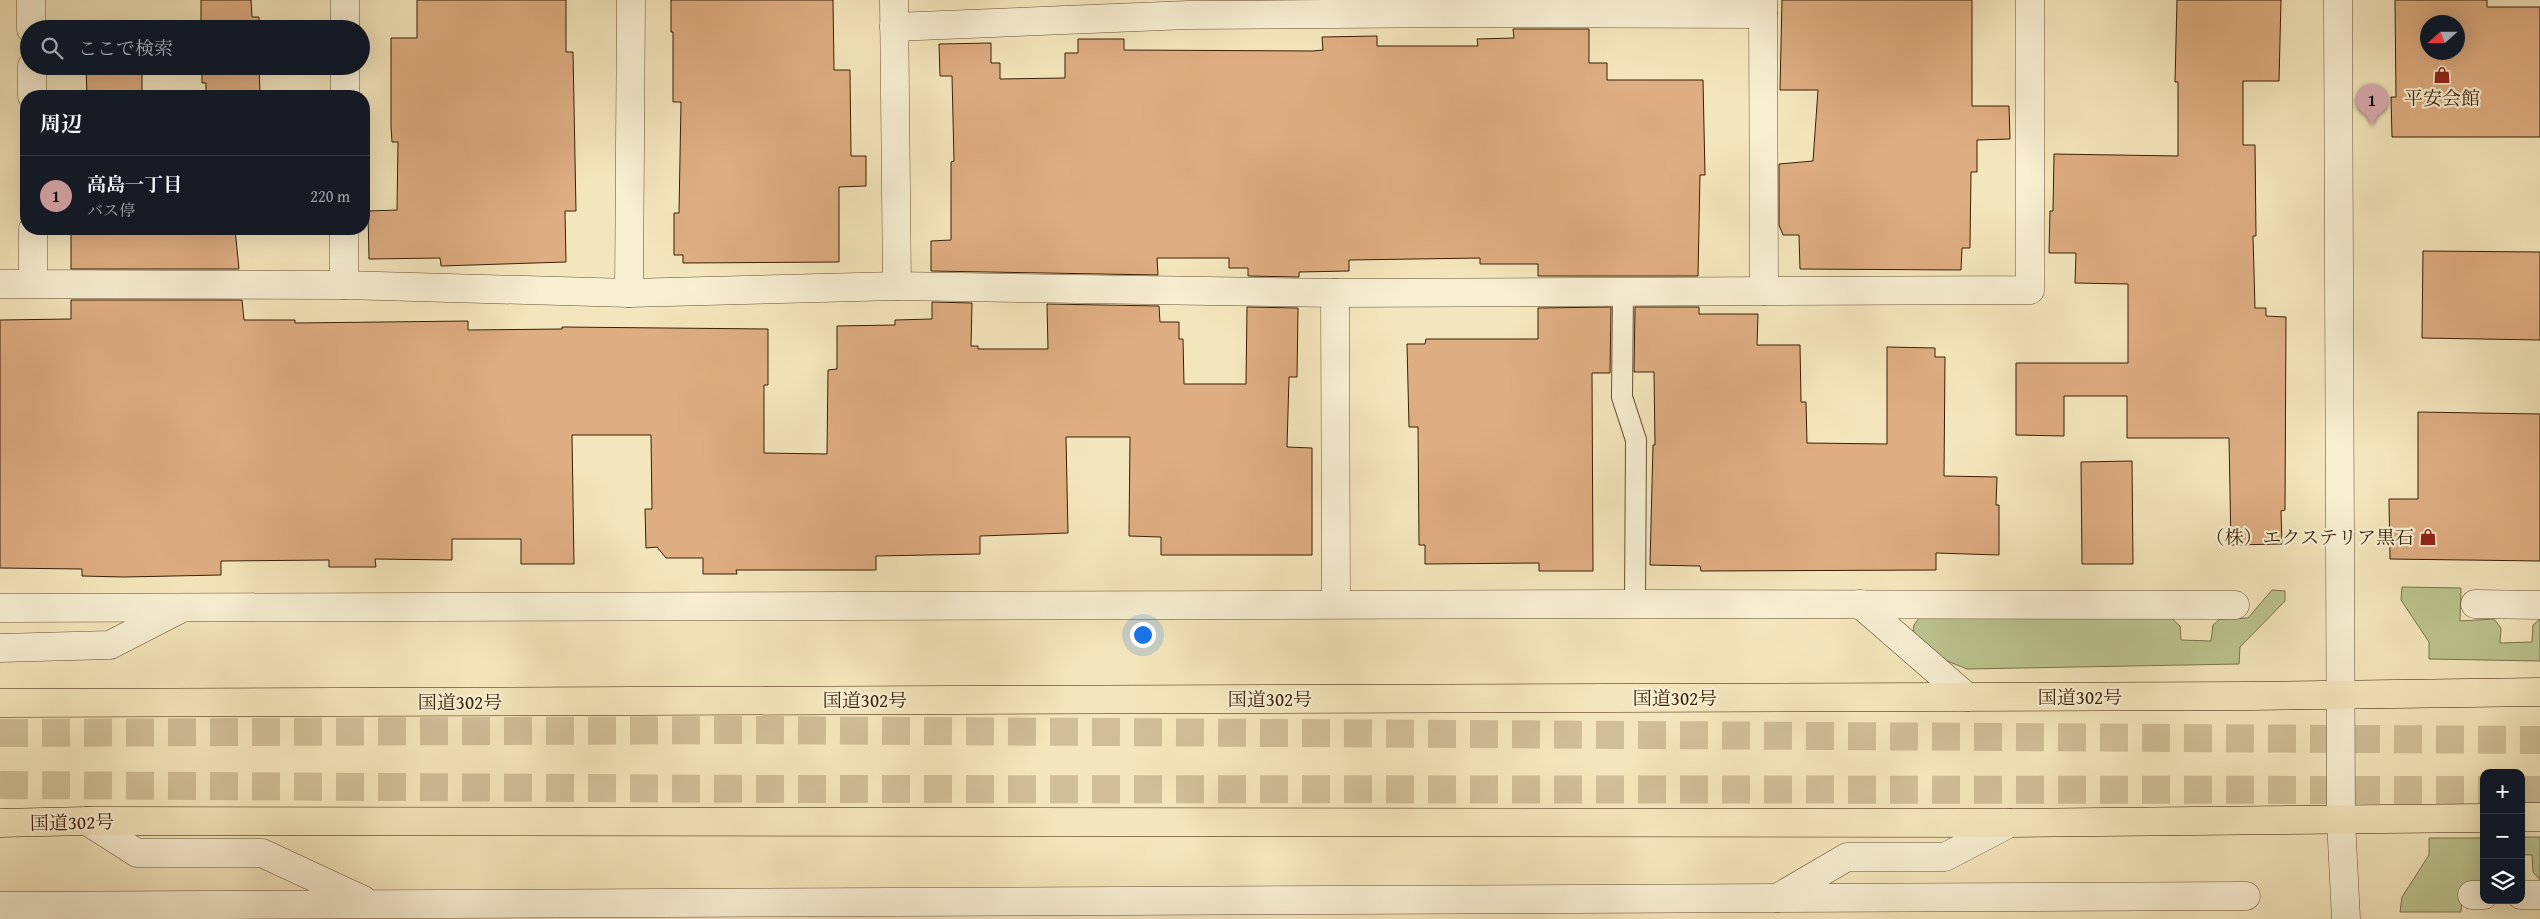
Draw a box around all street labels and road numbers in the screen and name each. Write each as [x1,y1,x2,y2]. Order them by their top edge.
street label: 国道302号 [2038,683,2122,711]
street label: 国道302号 [1633,684,1717,712]
street label: 国道302号 [1228,685,1312,713]
street label: 国道302号 [823,686,907,714]
street label: 国道302号 [418,688,502,716]
street label: 国道302号 [30,807,114,837]

